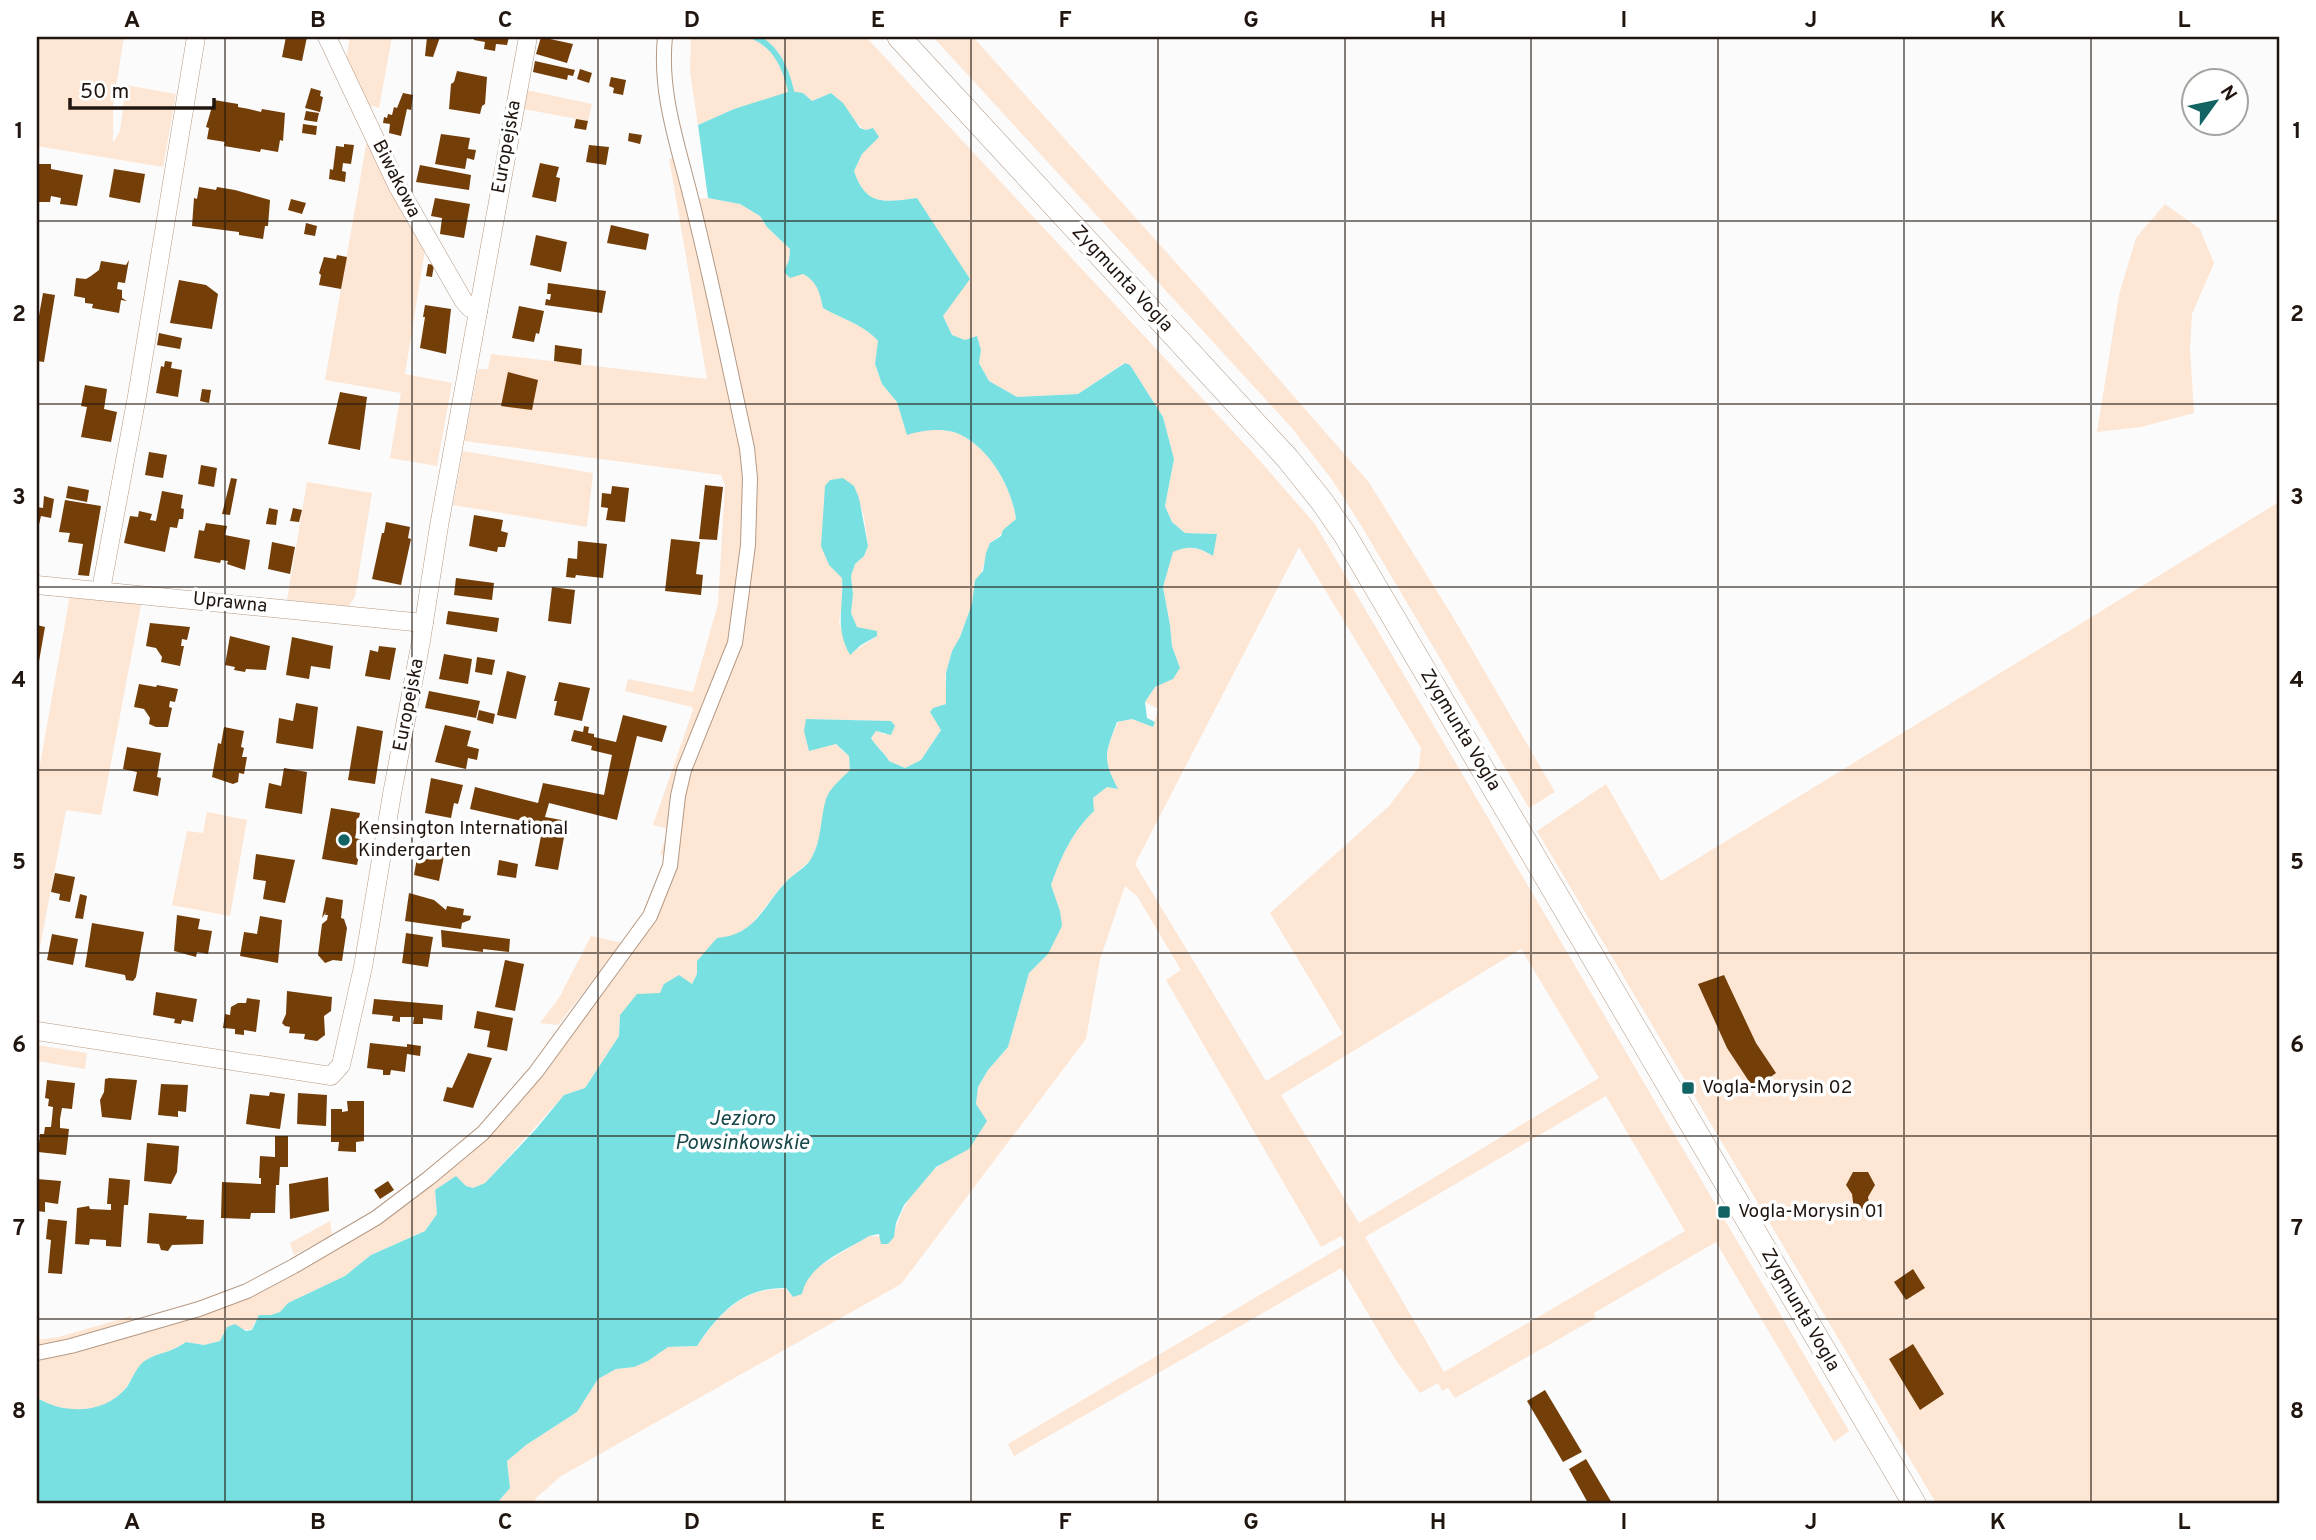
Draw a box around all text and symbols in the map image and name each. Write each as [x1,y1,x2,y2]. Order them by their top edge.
text: A [124,7,140,36]
text: B [310,7,326,36]
text: C [498,7,512,36]
text: D [684,7,700,36]
text: E [871,7,885,36]
text: F [1058,7,1072,36]
text: G [1243,7,1259,36]
text: H [1430,7,1446,36]
text: I [1621,7,1627,36]
text: J [1805,7,1817,36]
text: K [1990,7,2006,36]
text: L [2177,7,2191,36]
scale bar [70,66,214,110]
north arrow [2180,66,2250,136]
text: 50 m [80,79,129,106]
text: N [2214,82,2241,106]
street label: Europejska [487,99,527,195]
text: 1 [14,118,24,147]
text: 1 [2292,118,2302,147]
street label: Biwakowa [366,136,426,222]
street label: Zygmunta Vogla [1066,220,1178,338]
text: 2 [12,301,26,330]
text: 2 [2290,301,2304,330]
text: 3 [12,484,26,513]
text: 3 [2290,484,2304,513]
street label: Uprawna [191,587,269,619]
street label: Europejska [388,656,430,754]
street label: Zygmunta Vogla [1414,665,1506,795]
text: 4 [12,667,26,696]
text: 4 [2290,667,2304,696]
place label: Kensington International Kindergarten [358,817,568,863]
marker: Kensington International Kindergarten [336,832,352,848]
text: 5 [12,849,26,878]
text: 5 [2290,849,2304,878]
text: 6 [12,1032,26,1061]
text: 6 [2290,1032,2304,1061]
place label: Vogla-Morysin 02 [1702,1076,1852,1100]
marker: Vogla-Morysin 02 [1680,1080,1696,1096]
water label: Jezioro Powsinkowskie [675,1106,810,1157]
place label: Vogla-Morysin 01 [1738,1200,1884,1224]
marker: Vogla-Morysin 01 [1716,1204,1732,1220]
text: 7 [13,1215,25,1244]
text: 7 [2291,1215,2303,1244]
street label: Zygmunta Vogla [1755,1244,1845,1376]
text: 8 [12,1398,26,1427]
text: 8 [2290,1398,2304,1427]
text: A [124,1509,140,1538]
text: B [310,1509,326,1538]
text: C [498,1509,512,1538]
text: D [684,1509,700,1538]
text: E [871,1509,885,1538]
text: F [1058,1509,1072,1538]
text: G [1243,1509,1259,1538]
text: H [1430,1509,1446,1538]
text: I [1621,1509,1627,1538]
text: J [1805,1509,1817,1538]
text: K [1990,1509,2006,1538]
text: L [2177,1509,2191,1538]

